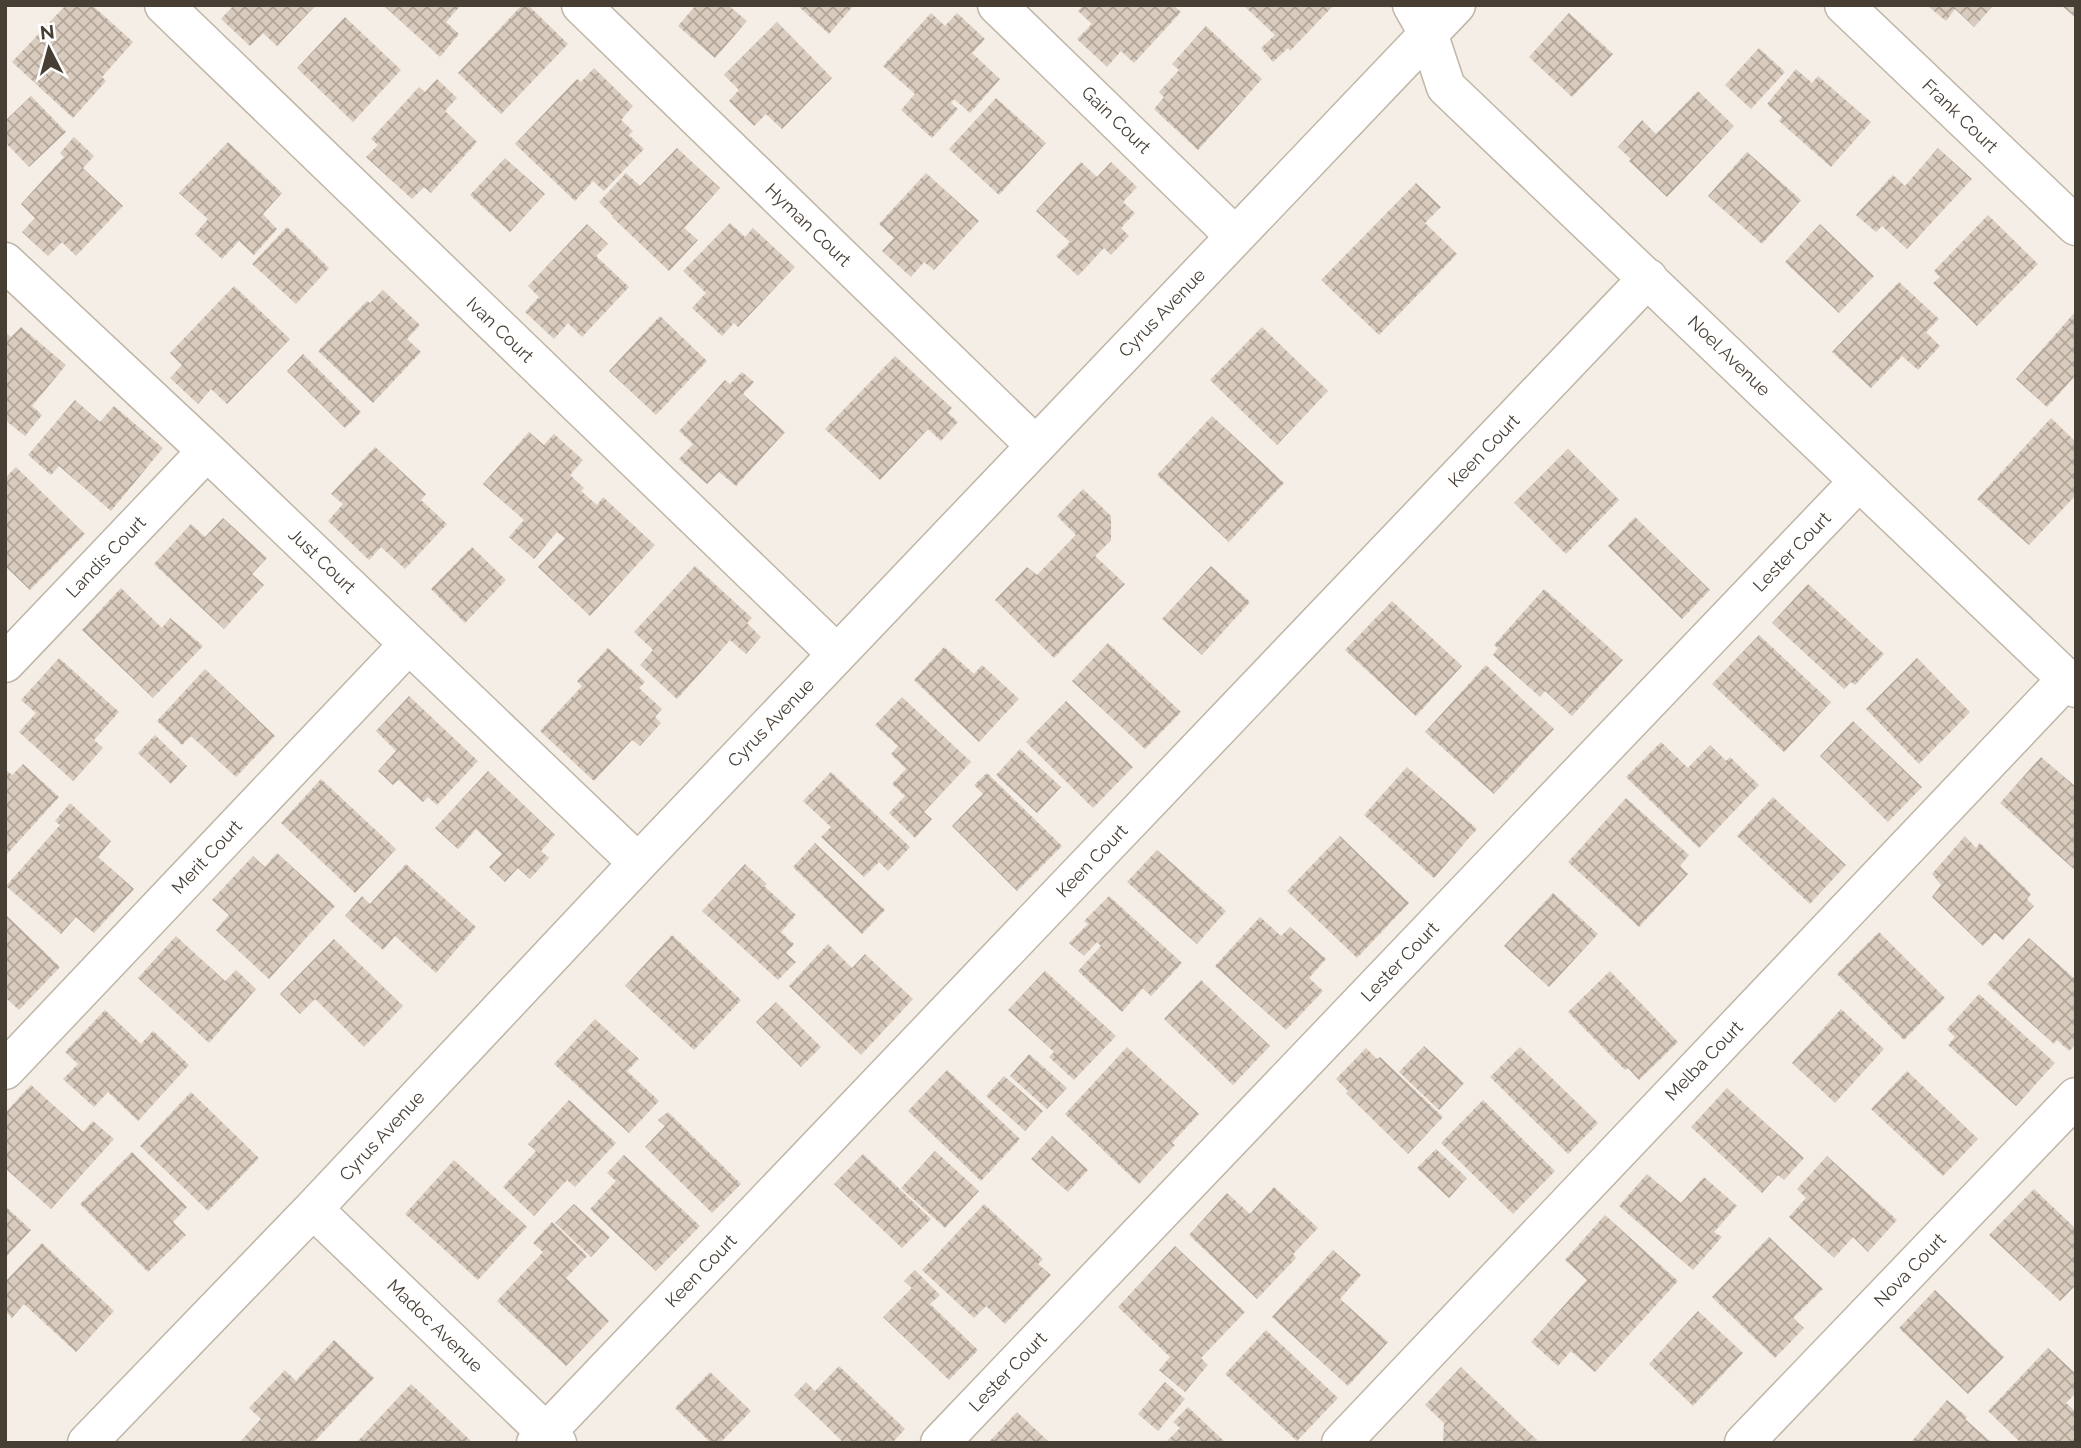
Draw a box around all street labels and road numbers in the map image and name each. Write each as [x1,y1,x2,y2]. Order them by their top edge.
street label: Frank Court [1918,74,2002,157]
street label: Gain Court [1077,82,1155,158]
street label: Hyman Court [761,179,855,271]
street label: Cyrus Avenue [1114,264,1209,361]
street label: Ivan Court [463,293,538,367]
street label: Noel Avenue [1684,311,1775,401]
street label: Keen Court [1444,410,1524,492]
street label: Lester Court [1748,507,1835,596]
street label: Landis Court [62,511,150,602]
street label: Just Court [285,524,360,598]
street label: Cyrus Avenue [723,674,818,771]
street label: Merit Court [167,815,246,898]
street label: Keen Court [1052,820,1132,902]
street label: Lester Court [1356,917,1443,1006]
street label: Melba Court [1660,1016,1747,1105]
street label: Cyrus Avenue [335,1086,429,1185]
street label: Nova Court [1869,1229,1950,1311]
street label: Keen Court [661,1230,741,1312]
street label: Madoc Avenue [383,1275,488,1377]
street label: Lester Court [964,1327,1051,1416]

